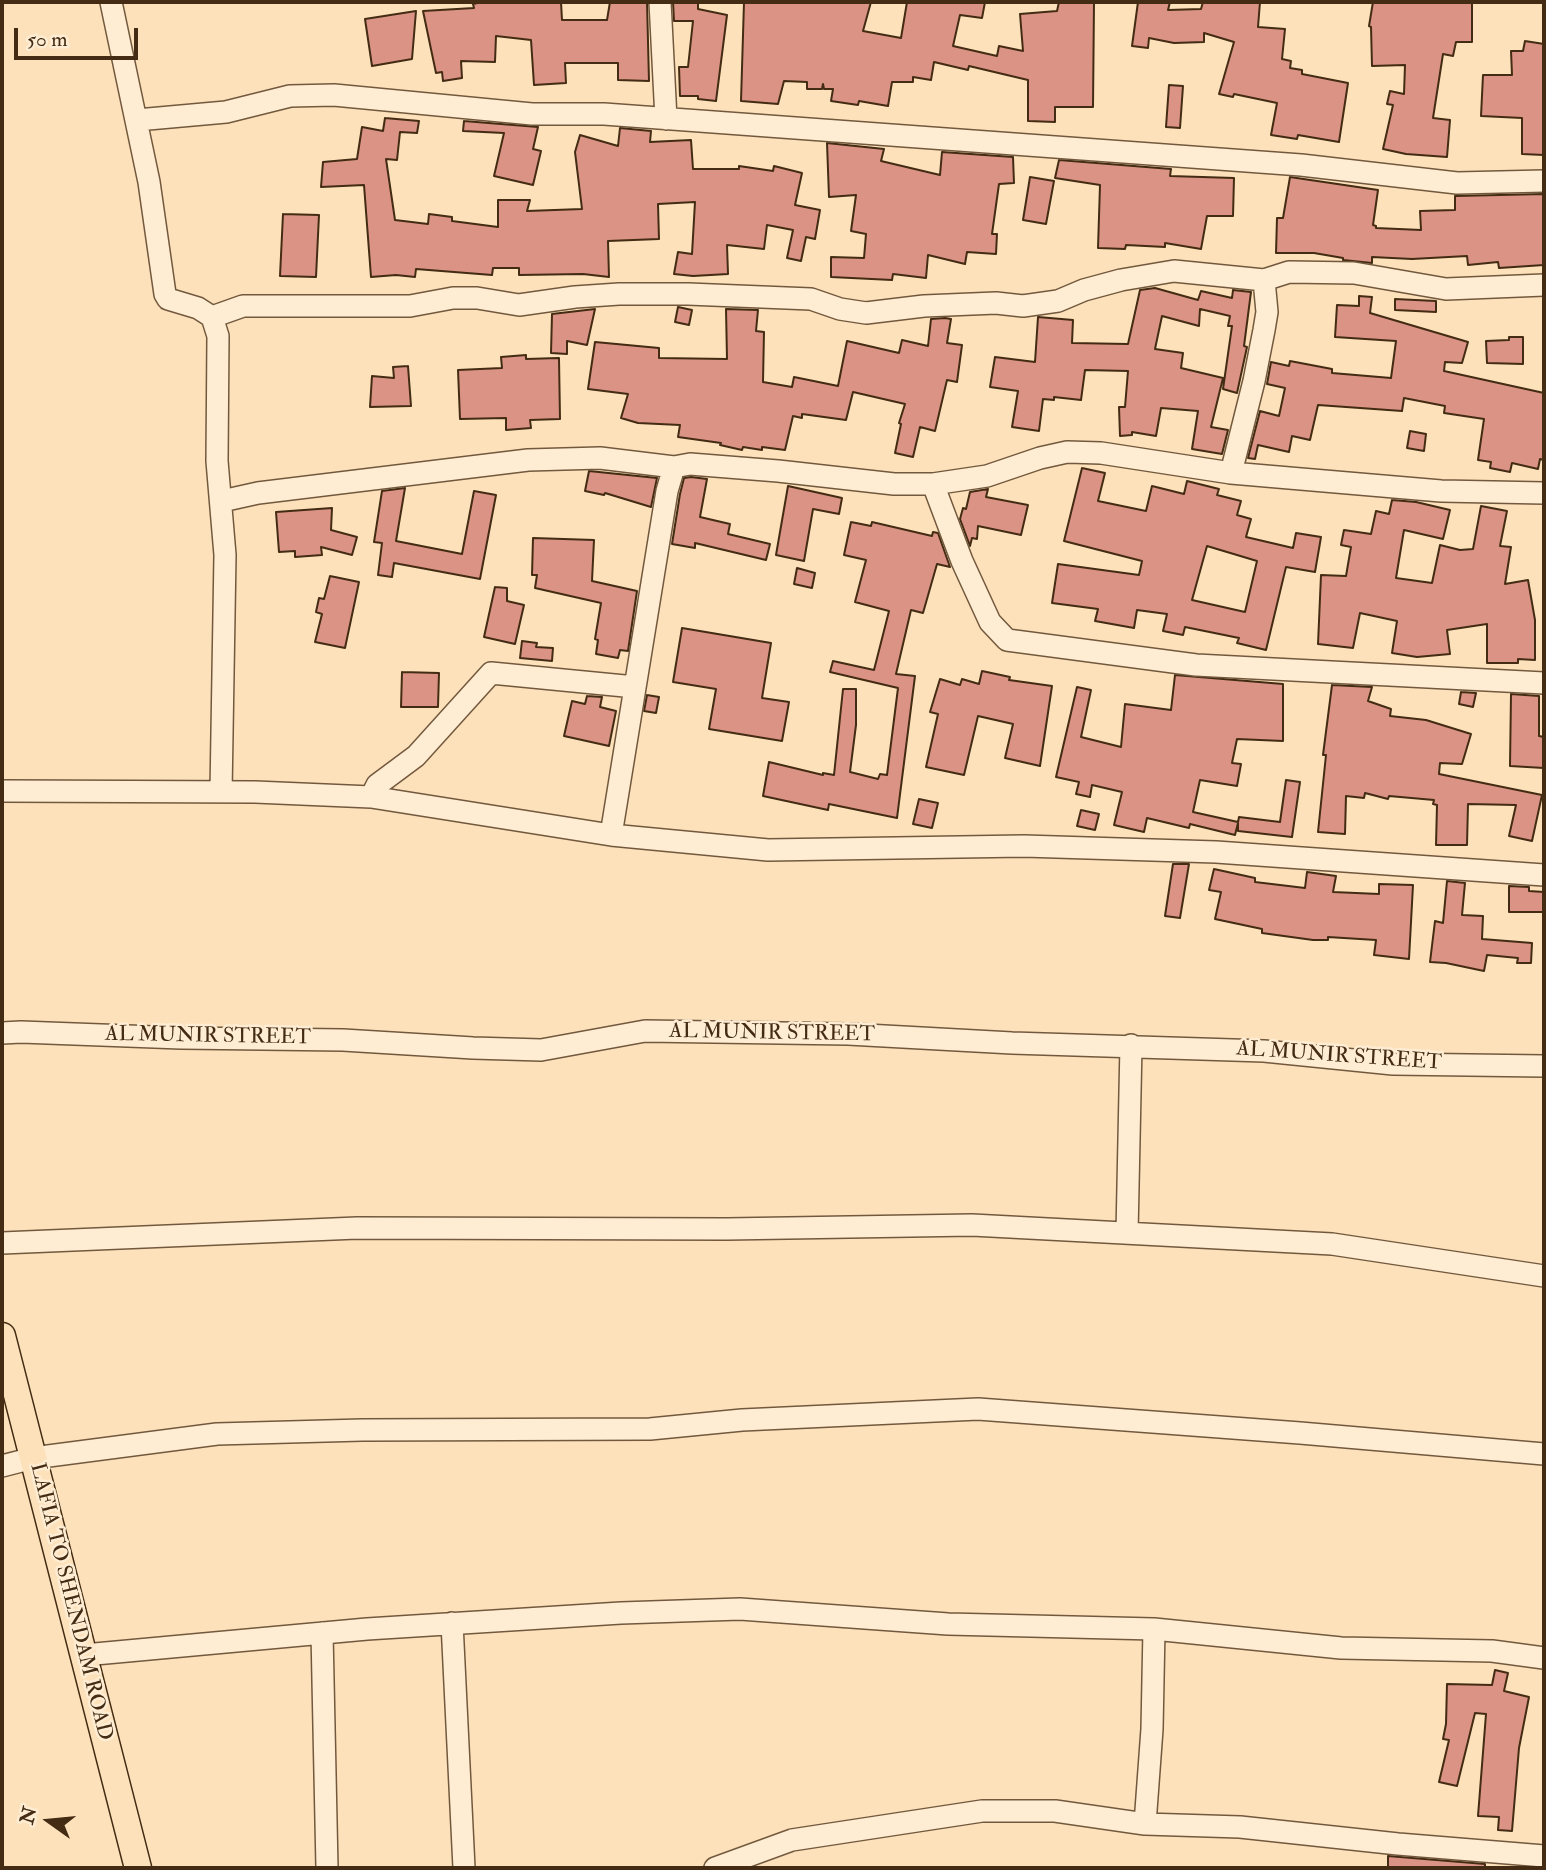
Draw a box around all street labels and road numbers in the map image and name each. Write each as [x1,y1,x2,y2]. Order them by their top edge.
street label: AL MUNIR STREET [669,1020,875,1048]
street label: AL MUNIR STREET [105,1023,311,1051]
street label: AL MUNIR STREET [1235,1037,1443,1077]
street label: LAFIA TO SHENDAM ROAD [23,1461,117,1743]

